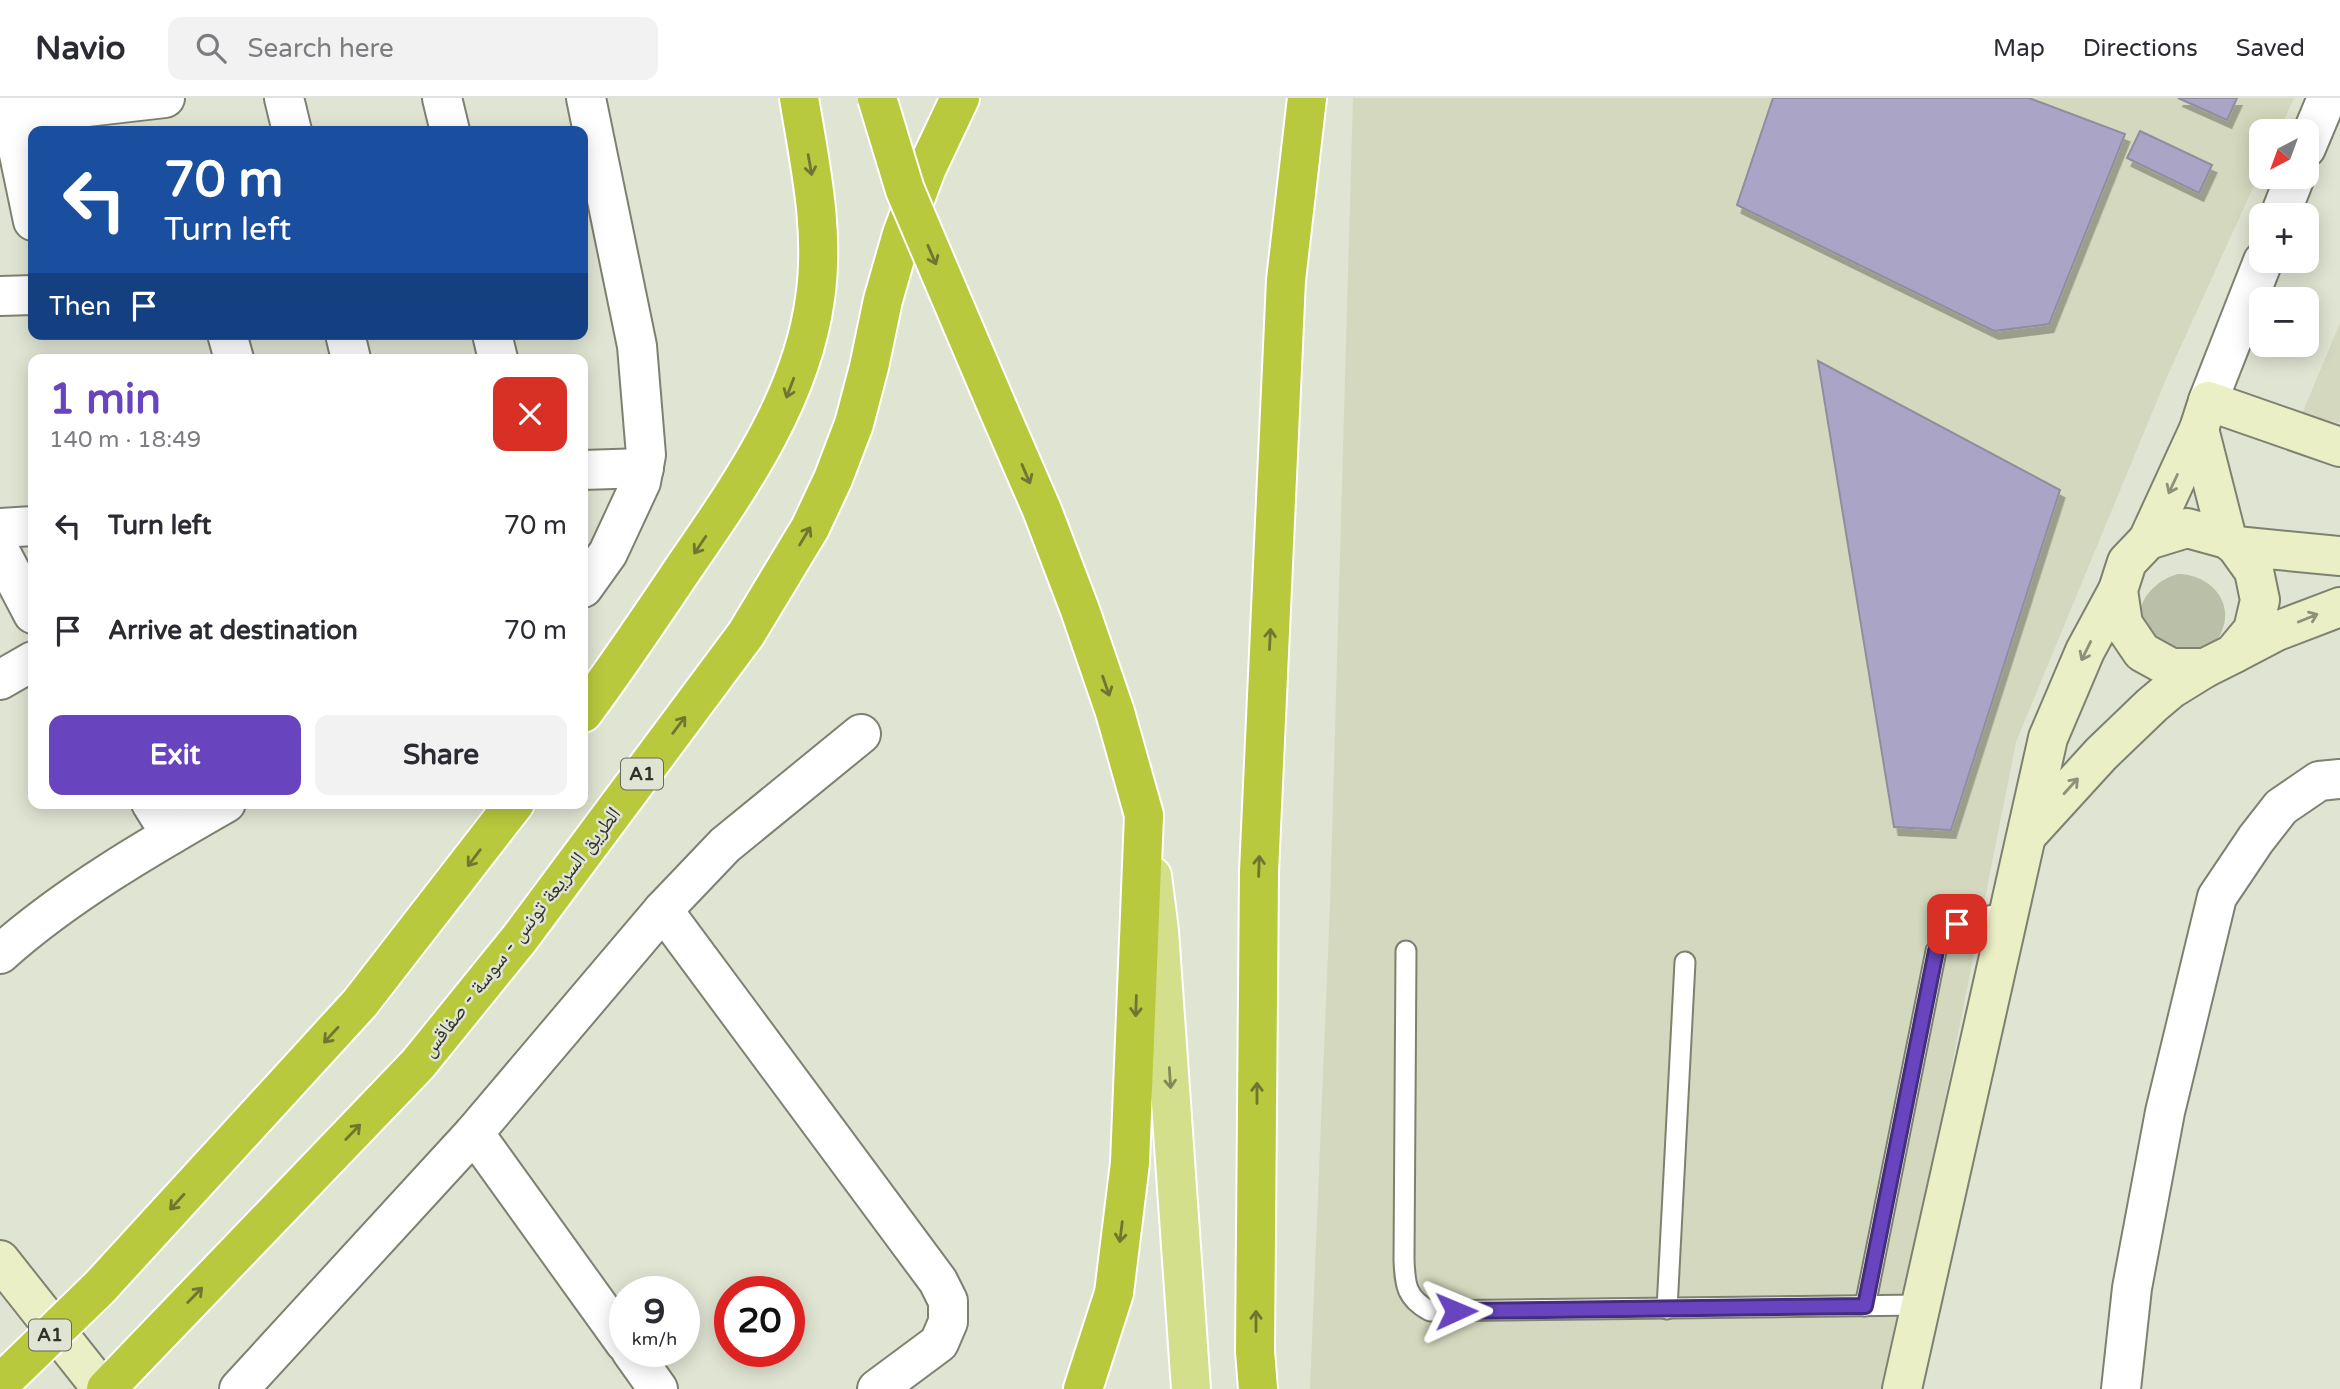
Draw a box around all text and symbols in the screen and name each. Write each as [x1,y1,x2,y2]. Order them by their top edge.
search box [168,17,658,80]
text: Navio [35,29,126,68]
icon: search [192,29,230,67]
text: Search here [248,33,394,64]
text: Map [1993,34,2045,63]
text: Directions [2083,34,2198,63]
text: Saved [2236,34,2305,63]
north arrow [2249,119,2319,189]
map controls [2249,119,2319,357]
text: 70 m [164,151,283,210]
one-way arrow [804,153,817,176]
icon: left [49,154,140,245]
button: + [2249,203,2319,273]
text: Turn left [164,211,291,249]
one-way arrow [927,243,940,265]
icon: arrive [125,287,163,325]
button: − [2249,287,2319,357]
text: Then [49,291,111,322]
text: 1 min [49,374,161,425]
button: close [493,377,567,451]
one-way arrow [783,377,795,399]
text: 140 m · 18:49 [49,426,201,454]
one-way arrow [1020,462,1033,484]
one-way arrow [2166,474,2179,495]
icon: left [49,507,87,545]
text: Turn left [108,510,211,541]
text: 70 m [504,510,567,541]
one-way arrow [798,527,812,547]
one-way arrow [693,534,707,554]
one-way arrow [2297,611,2318,624]
icon: arrive [49,612,87,650]
text: Arrive at destination [108,615,358,646]
text: 70 m [504,615,567,646]
one-way arrow [1263,627,1276,650]
one-way arrow [2078,640,2092,661]
one-way arrow [1101,675,1113,697]
button: Exit [49,715,301,795]
button: Share [315,715,567,795]
one-way arrow [671,716,686,735]
road number: A1 [621,758,663,790]
one-way arrow [2063,777,2079,795]
street label: الطريق السريعة تونس - سوسة - صفاقس [416,802,626,1062]
one-way arrow [467,848,482,867]
one-way arrow [1253,855,1266,878]
pin [1927,894,1987,954]
icon: arrive [1938,905,1976,943]
one-way arrow [1130,994,1143,1017]
one-way arrow [323,1026,340,1043]
one-way arrow [1164,1066,1177,1089]
one-way arrow [1250,1082,1264,1105]
one-way arrow [345,1124,362,1141]
one-way arrow [169,1193,185,1211]
one-way arrow [1115,1221,1128,1243]
position arrow [1419,1274,1493,1348]
speed limit sign: 20 [714,1276,805,1367]
one-way arrow [186,1287,203,1304]
text: 9 [644,1291,665,1333]
one-way arrow [1249,1310,1263,1333]
road number: A1 [29,1320,71,1350]
text: km/h [632,1328,677,1350]

